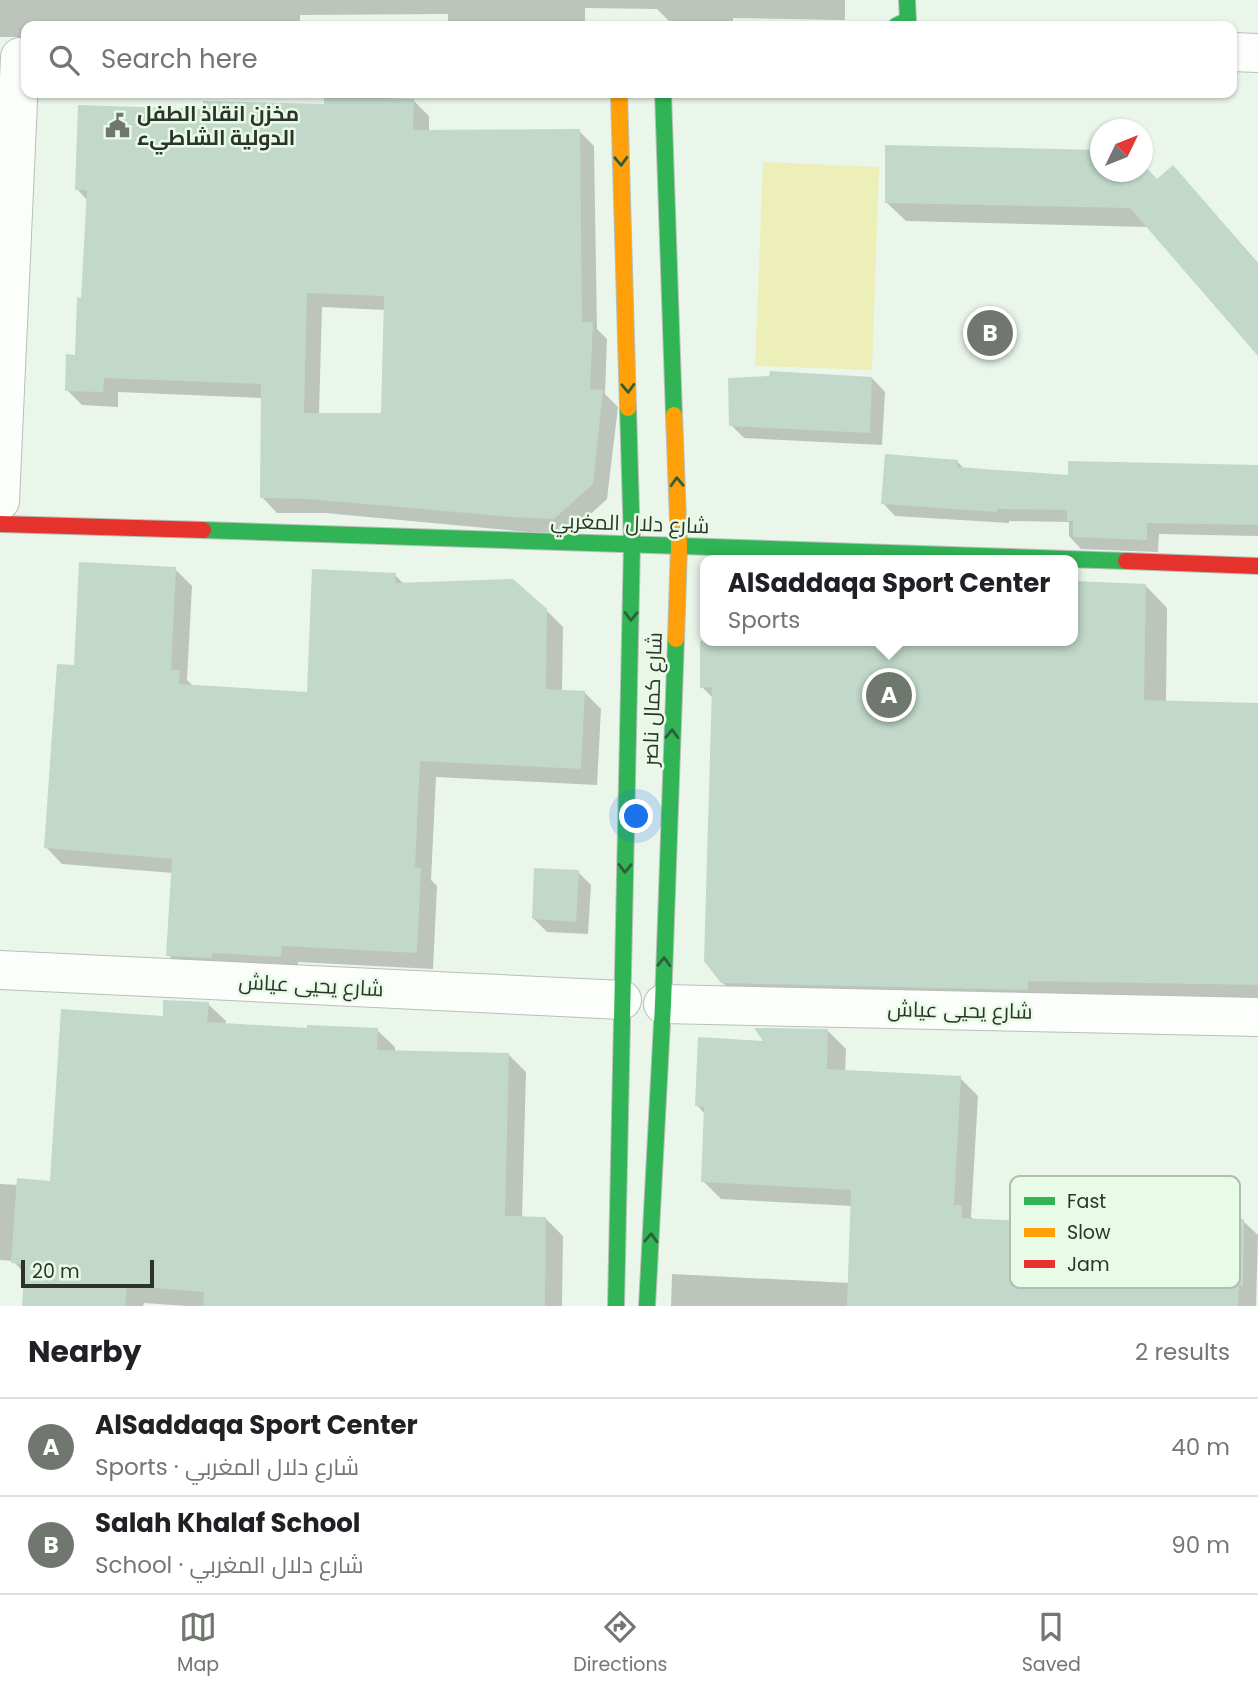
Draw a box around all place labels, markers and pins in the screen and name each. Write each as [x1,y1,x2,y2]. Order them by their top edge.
place label: مخزن انقاذ الطفل الدولية الشاطيء [137,99,299,155]
public building icon: مخزن انقاذ الطفل الدولية الشاطيء [103,111,131,139]
pin: B [967,307,1013,359]
pin: A [866,669,912,721]

